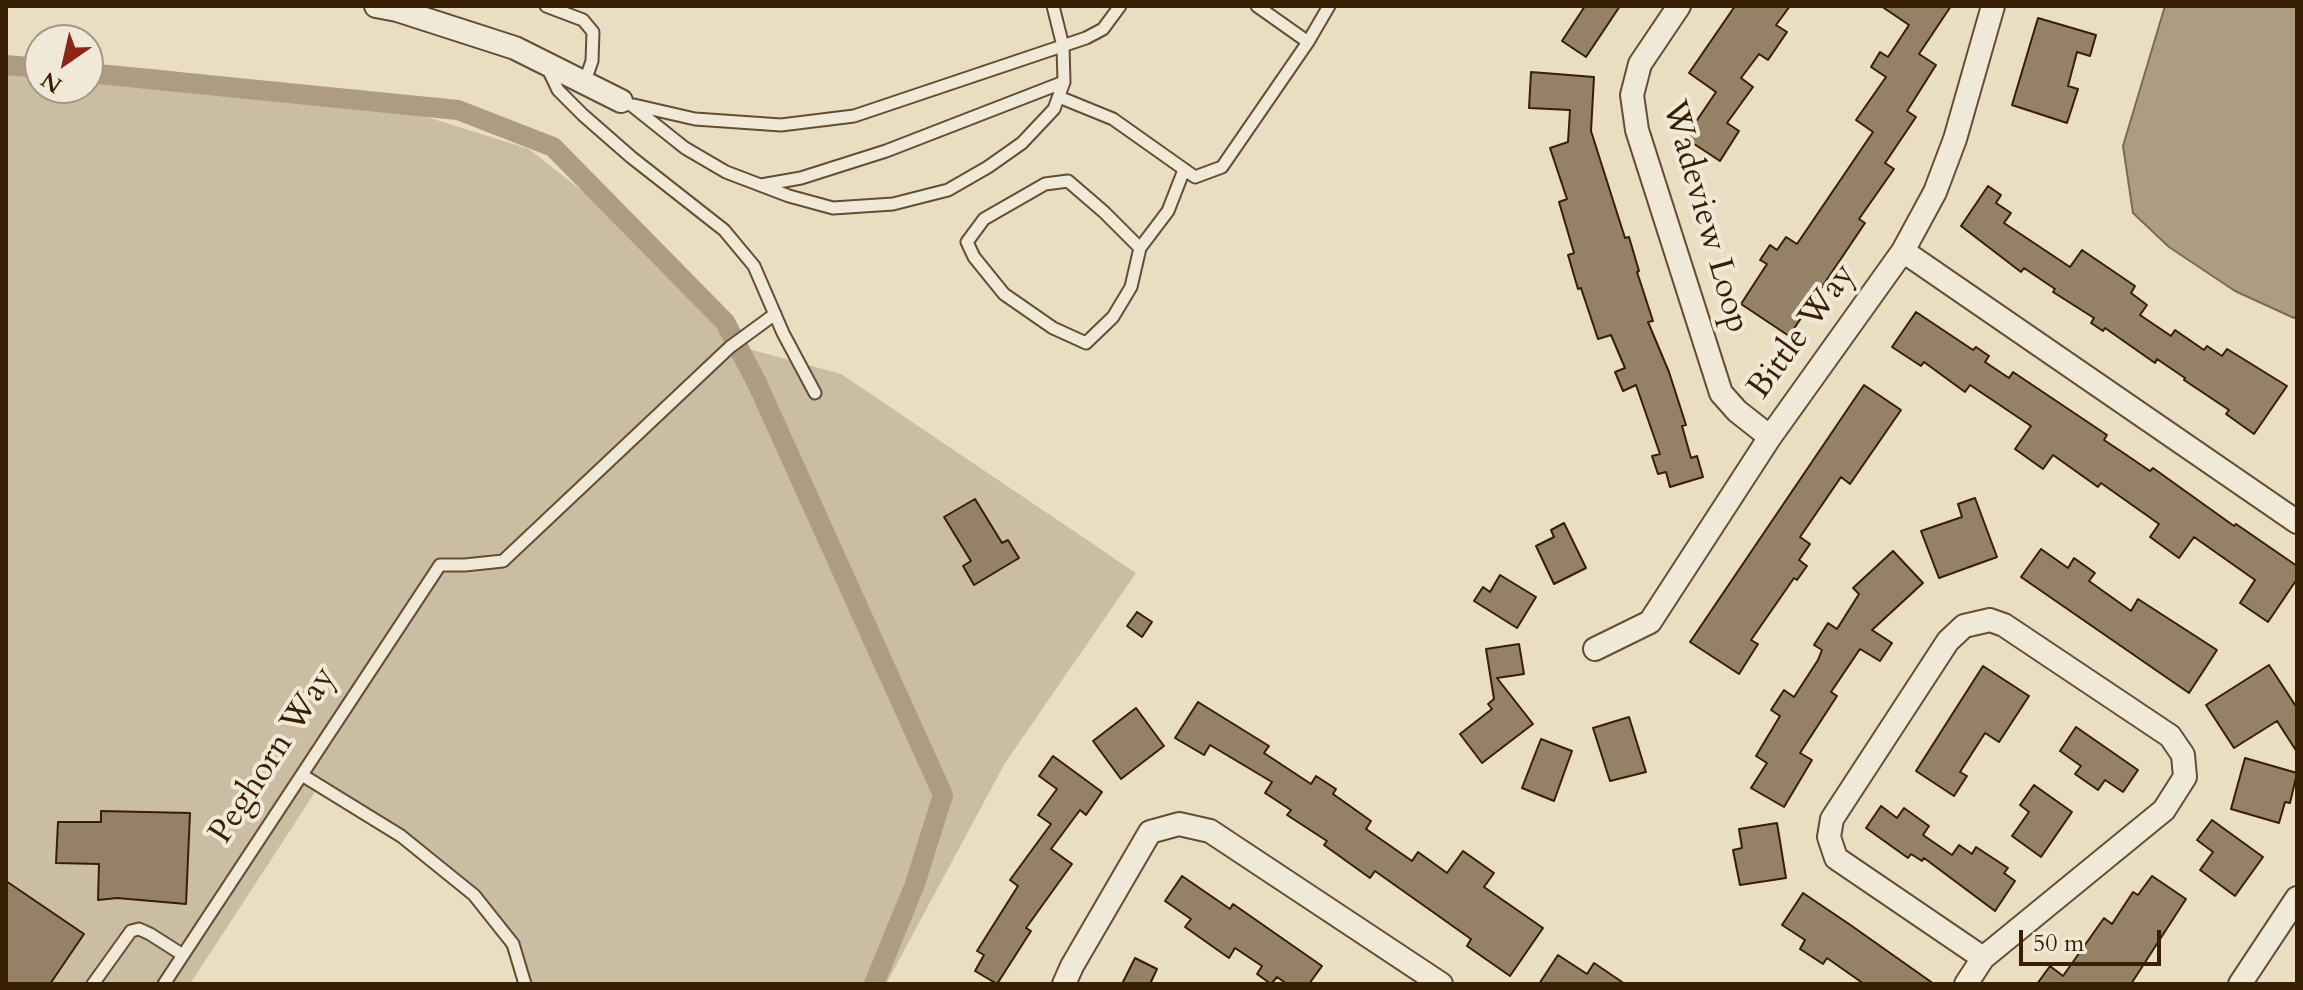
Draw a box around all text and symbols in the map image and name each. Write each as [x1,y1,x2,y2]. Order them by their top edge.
north arrow [24,24,104,104]
text: N [35,64,68,100]
street label: Wadeview Loop [1651,96,1757,338]
street label: Bittle Way [1740,256,1866,408]
street label: Peghorn Way [202,660,346,852]
scale bar [2023,914,2165,964]
text: 50 m [2033,927,2084,960]

